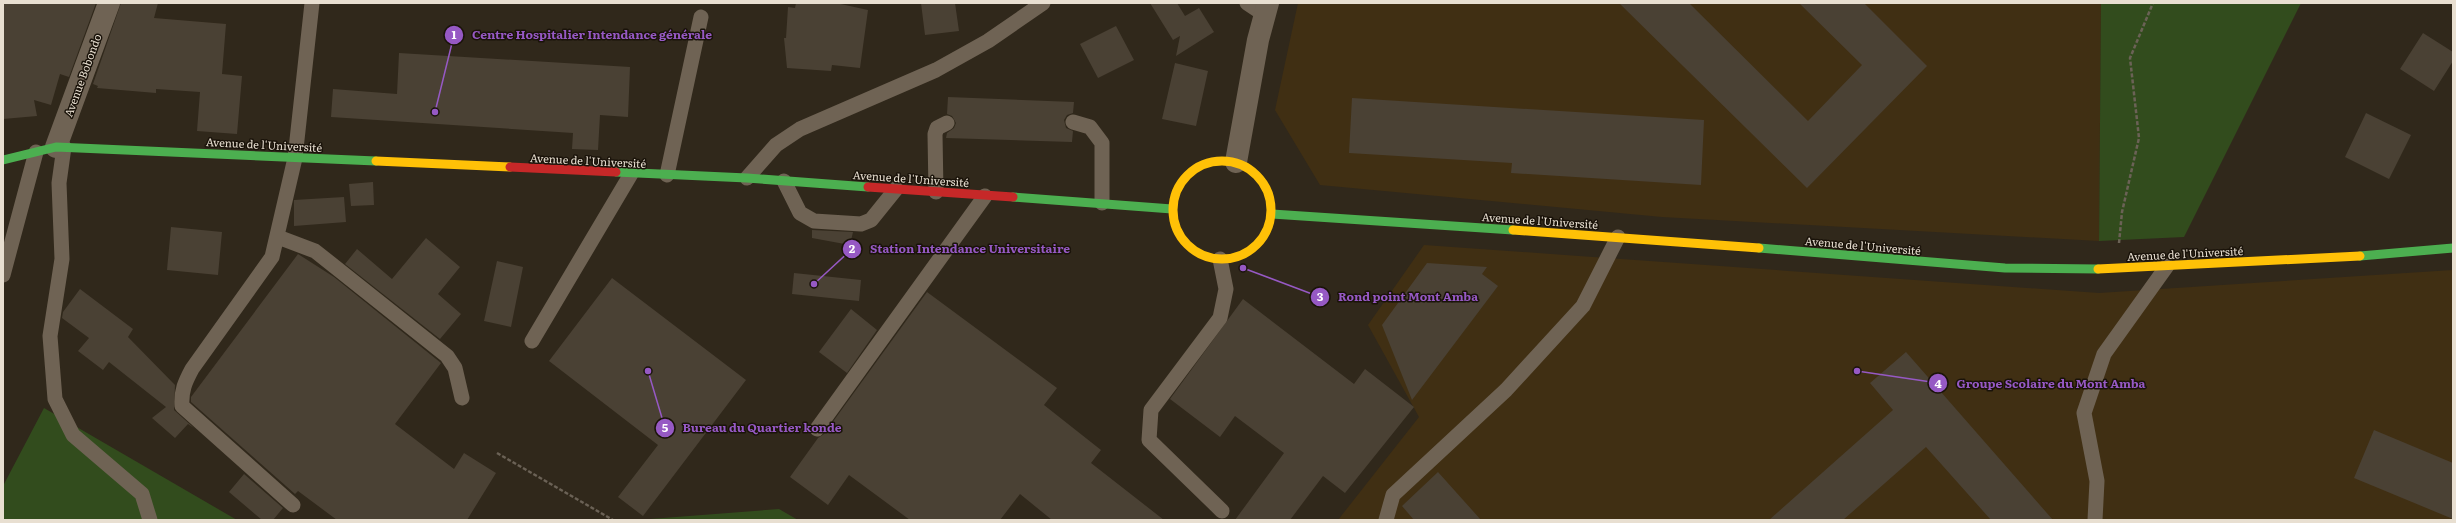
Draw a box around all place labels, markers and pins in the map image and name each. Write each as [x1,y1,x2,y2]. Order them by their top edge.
callout: Centre Hospitalier Intendance générale [444,23,720,47]
callout: Station Intendance Universitaire [842,237,1078,261]
callout: Rond point Mont Amba [1310,285,1486,309]
callout: Groupe Scolaire du Mont Amba [1928,371,2153,395]
callout: Bureau du Quartier konde [655,416,850,440]

